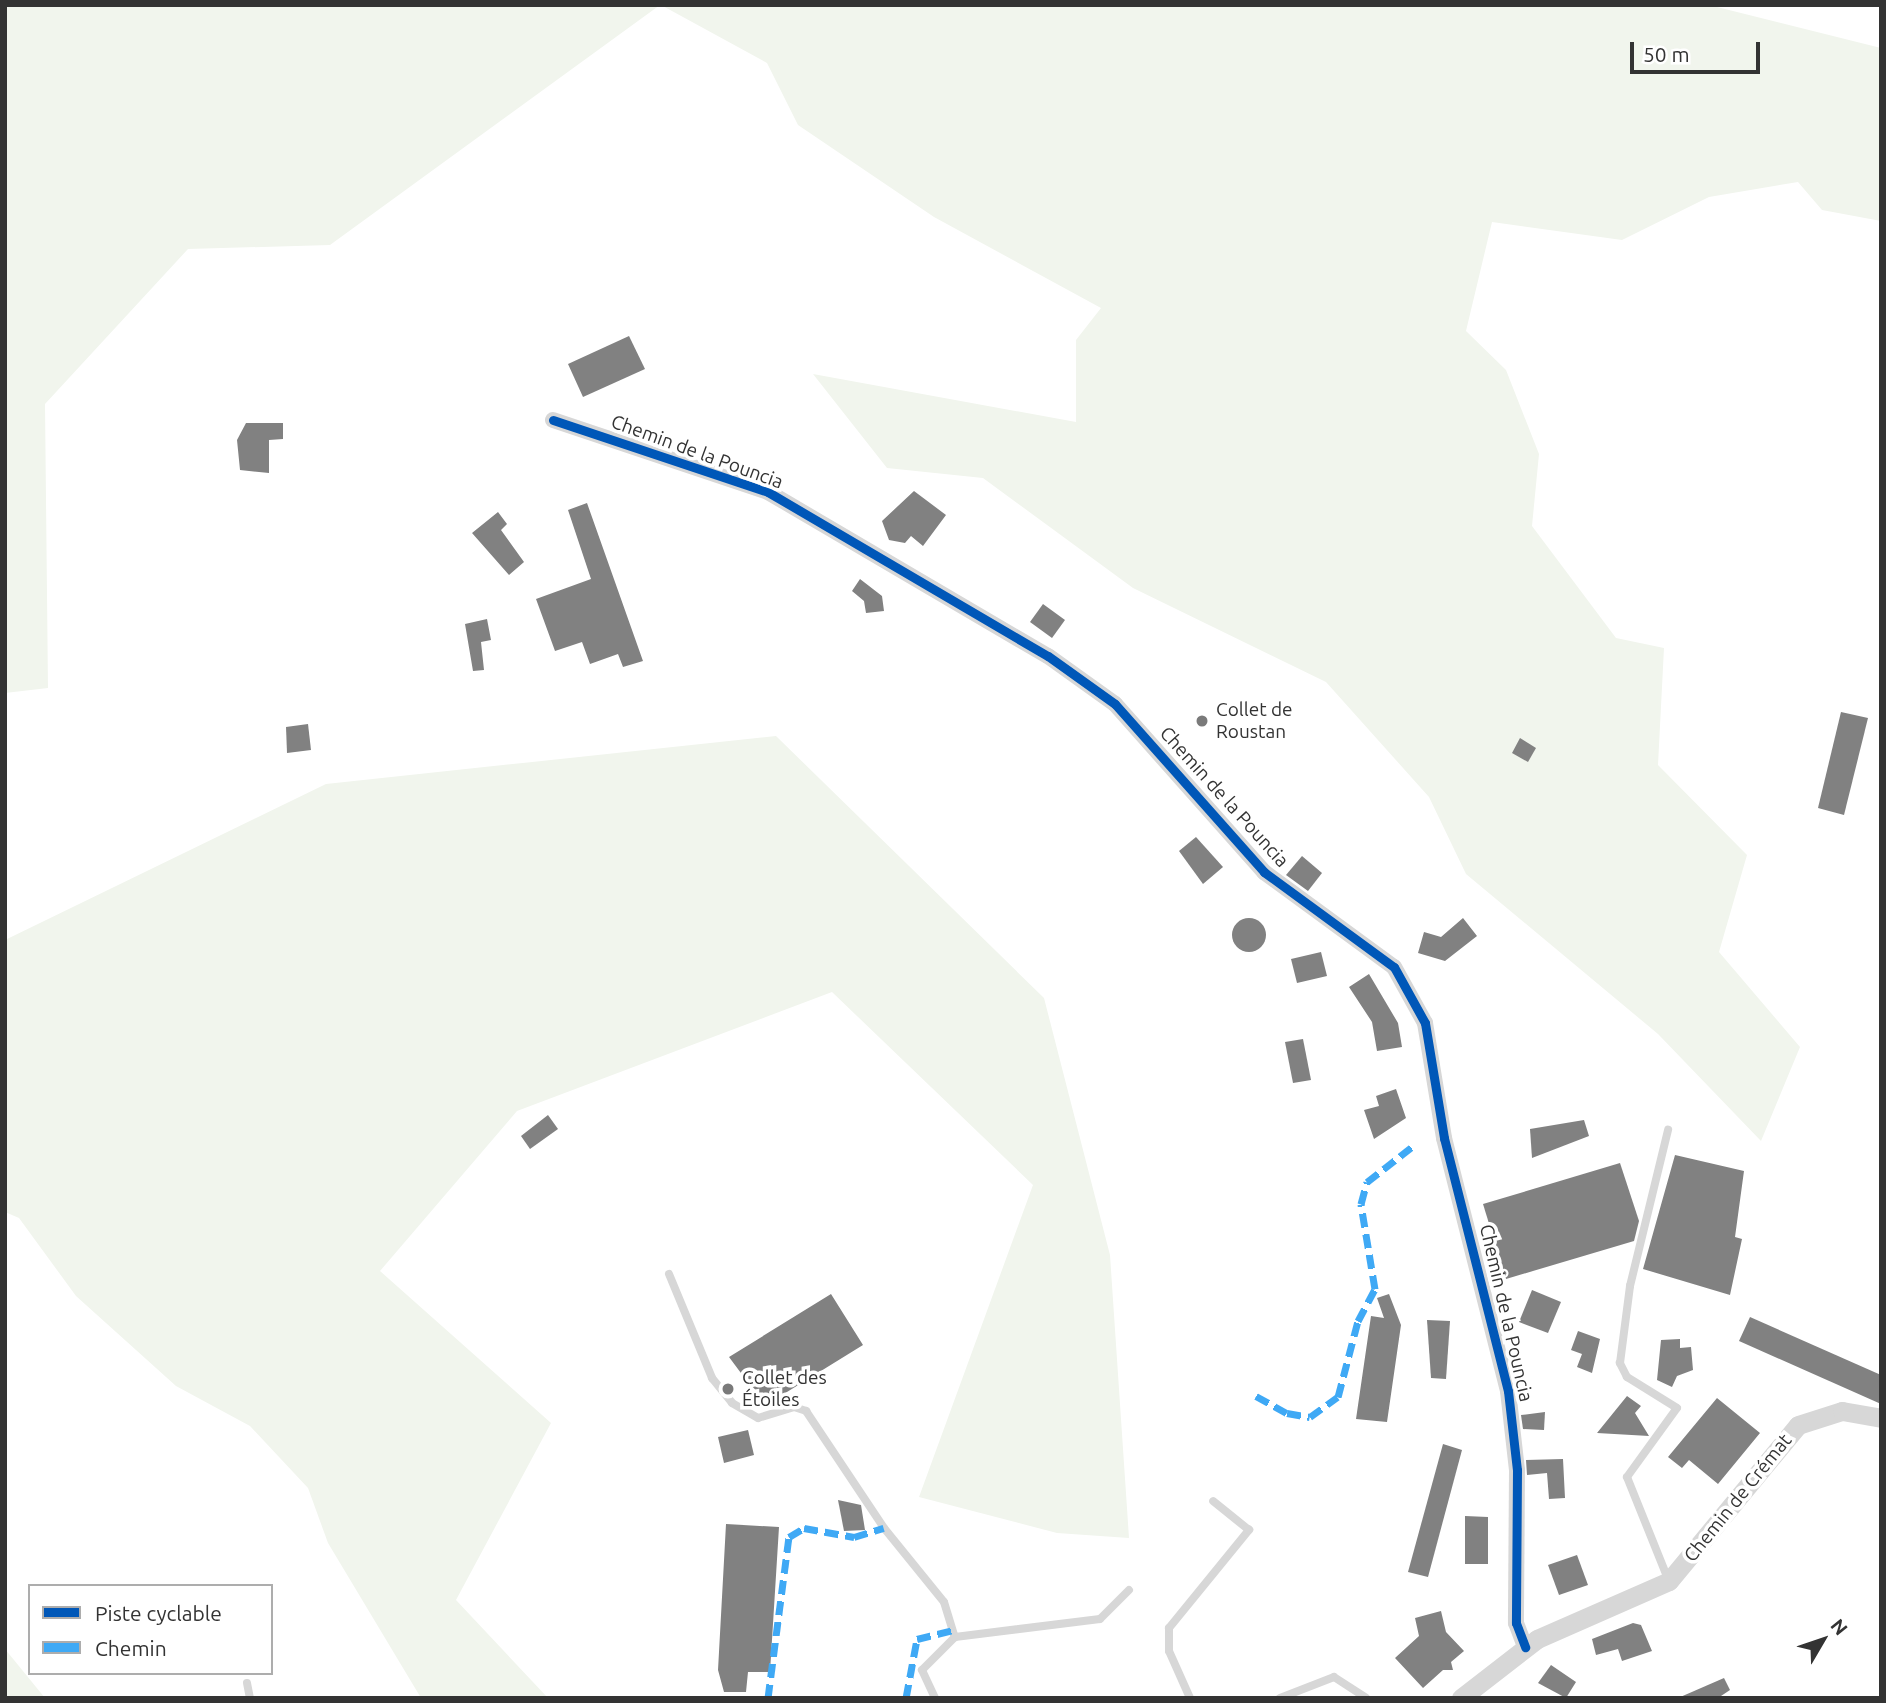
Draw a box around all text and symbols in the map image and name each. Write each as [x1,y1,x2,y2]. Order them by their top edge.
scale bar [1634,28,1764,72]
text: 50 m [1643,42,1690,66]
street label: Chemin de la Pouncia [608,410,786,494]
place label: Collet de Roustan [1216,699,1293,743]
marker: Collet de Roustan [1194,713,1210,729]
street label: Chemin de la Pouncia [1155,722,1293,872]
street label: Chemin de la Pouncia [1474,1222,1538,1404]
place label: Collet des Étoiles [742,1367,827,1411]
marker: Collet des Étoiles [720,1381,736,1397]
street label: Chemin de Crémat [1679,1429,1797,1567]
legend [28,1584,273,1675]
text: Piste cyclable [95,1601,222,1625]
north arrow [1788,1605,1858,1675]
text: N [1826,1614,1852,1639]
text: Chemin [95,1636,167,1660]

